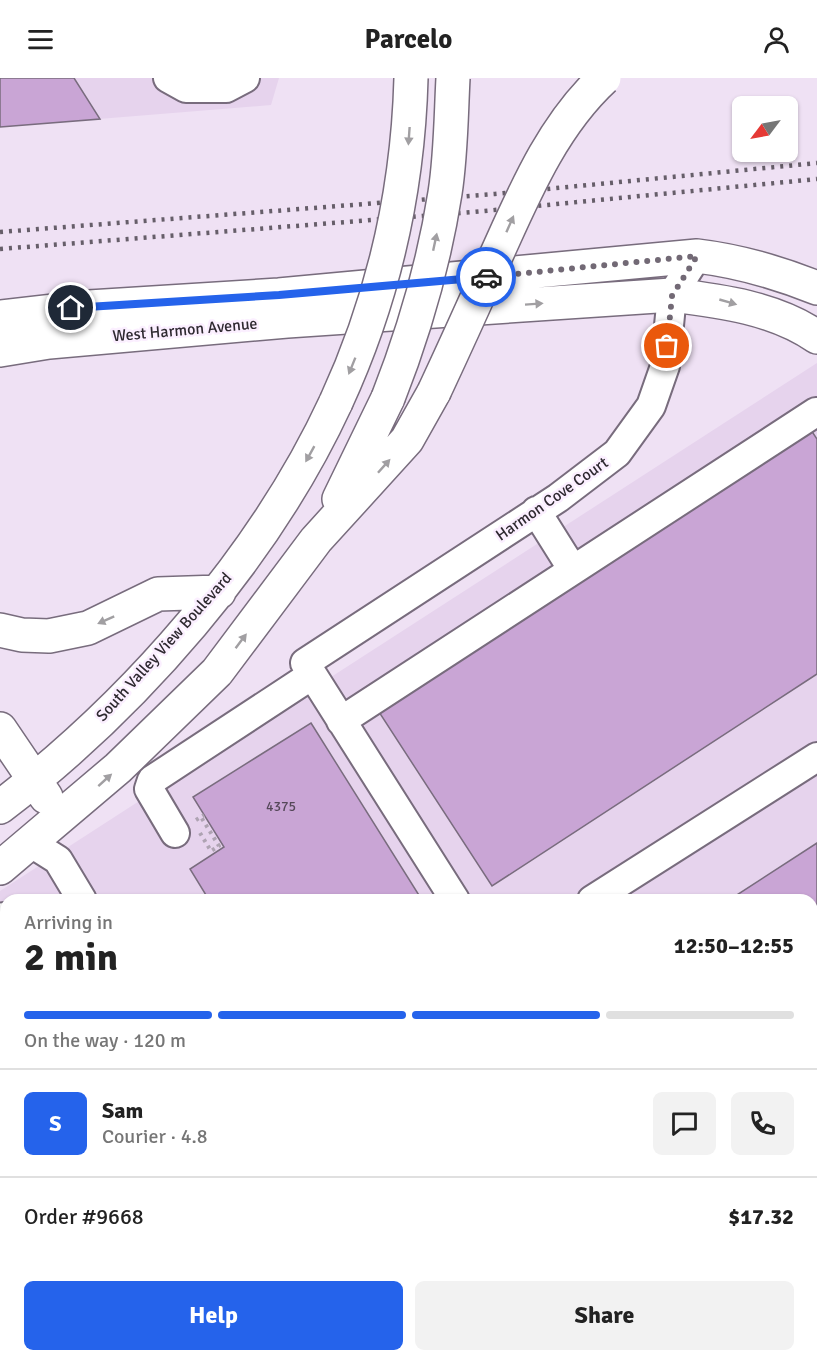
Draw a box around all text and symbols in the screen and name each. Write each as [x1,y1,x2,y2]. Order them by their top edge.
icon: menu [24,23,57,56]
text: Parcelo [365,23,452,56]
icon: person [760,23,793,56]
north arrow [732,96,798,162]
map controls [732,96,798,162]
one-way arrow [404,127,414,146]
one-way arrow [506,215,516,233]
one-way arrow [431,232,440,251]
courier [456,247,516,307]
icon: car [470,261,503,294]
pin [45,282,96,333]
icon: home [54,291,87,324]
one-way arrow [719,298,737,308]
one-way arrow [524,300,543,309]
street label: West Harmon Avenue [112,314,258,346]
pin [641,320,692,371]
icon: bag [650,329,683,362]
one-way arrow [347,357,357,375]
one-way arrow [305,446,315,463]
street label: Harmon Cove Court [492,452,612,545]
one-way arrow [377,458,391,473]
street label: South Valley View Boulevard [92,568,236,726]
one-way arrow [97,616,115,625]
one-way arrow [235,633,247,649]
one-way arrow [97,774,112,787]
house number: 4375 [266,798,296,815]
text: Arriving in [24,910,113,935]
text: 12:50–12:55 [674,932,794,959]
text: 2 min [24,933,118,981]
text: On the way · 120 m [24,1028,186,1053]
button: chat [653,1092,716,1155]
button: phone [731,1092,794,1155]
text: Sam [102,1097,143,1124]
text: S [49,1110,62,1137]
text: Courier · 4.8 [102,1124,208,1149]
text: Order #9668 [24,1203,144,1230]
text: $17.32 [728,1203,794,1230]
button: Help [24,1281,403,1350]
button: Share [415,1281,794,1350]

